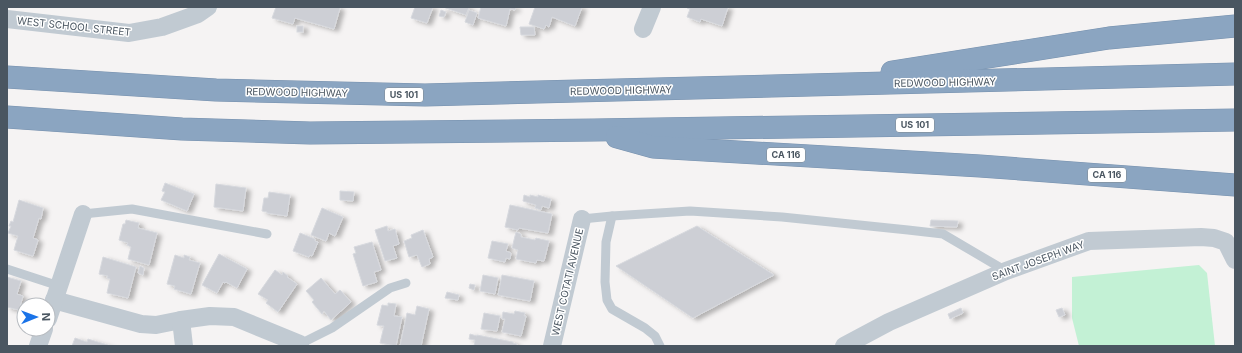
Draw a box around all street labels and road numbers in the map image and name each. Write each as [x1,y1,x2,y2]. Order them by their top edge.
street label: WEST SCHOOL STREET [17,14,131,38]
street label: REDWOOD HIGHWAY [894,75,996,89]
street label: REDWOOD HIGHWAY [570,83,672,97]
street label: REDWOOD HIGHWAY [246,85,348,99]
road number: US 101 [385,88,423,102]
road number: US 101 [896,118,934,132]
road number: CA 116 [767,148,805,162]
road number: CA 116 [1088,168,1126,182]
street label: WEST COTATI AVENUE [549,227,585,337]
street label: SAINT JOSEPH WAY [990,238,1086,282]

